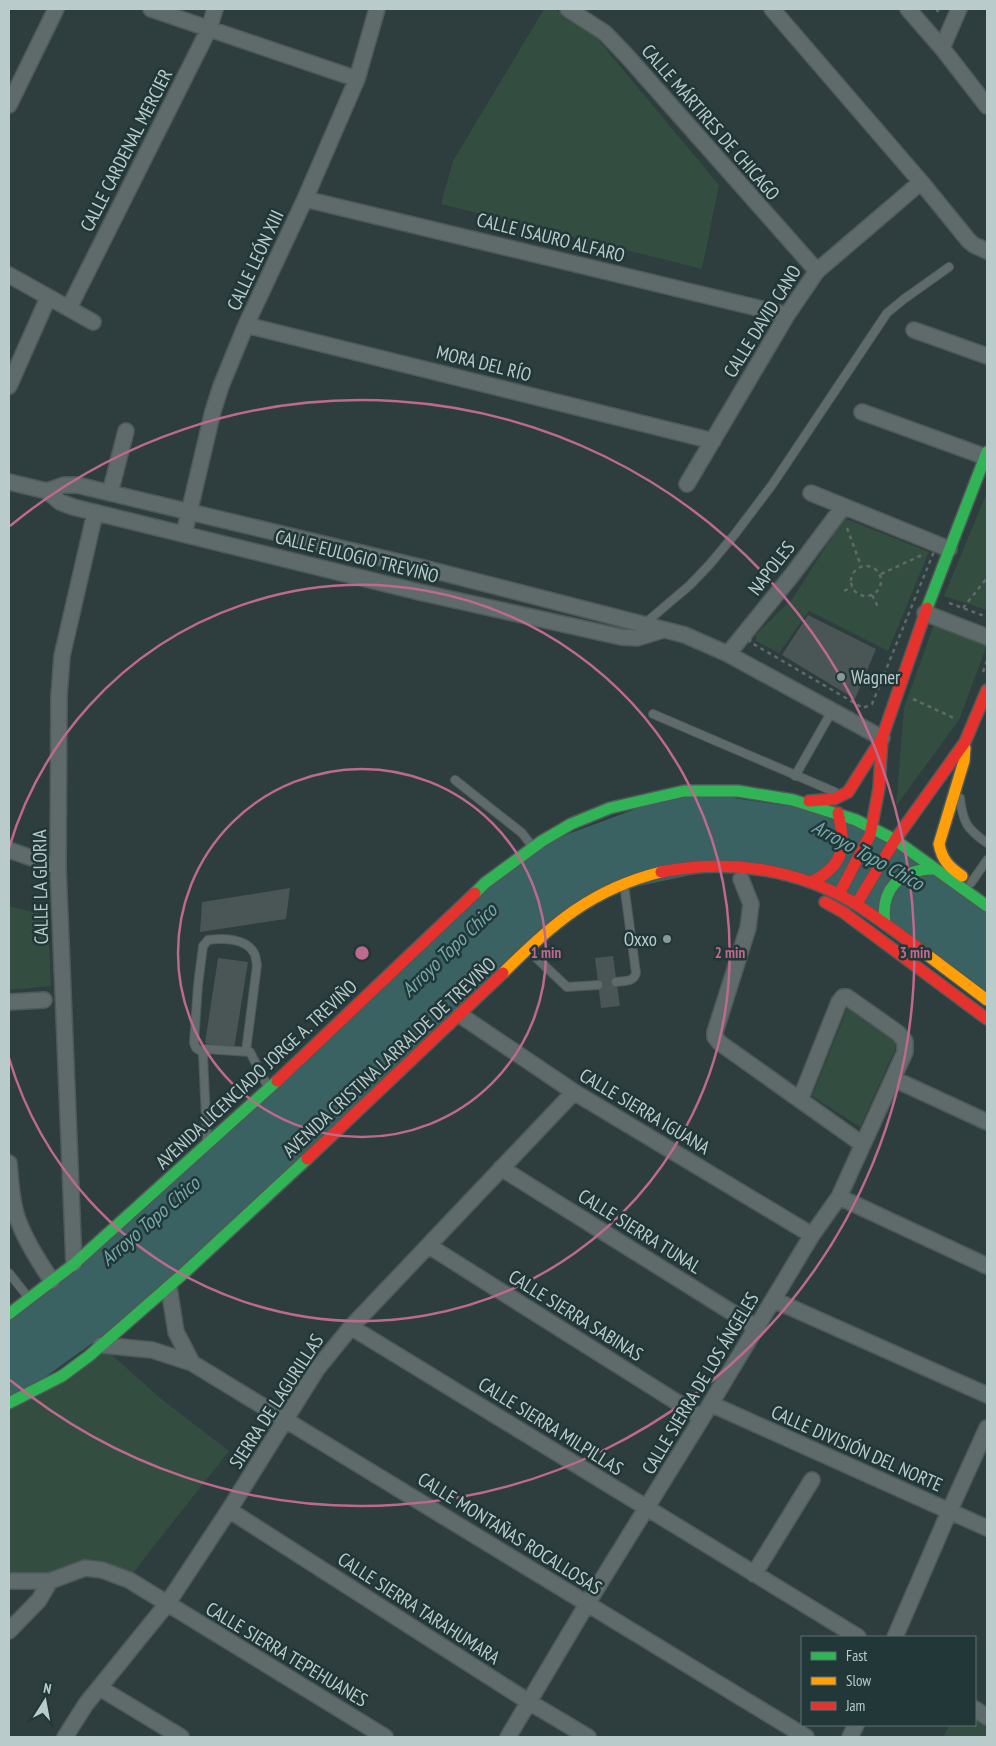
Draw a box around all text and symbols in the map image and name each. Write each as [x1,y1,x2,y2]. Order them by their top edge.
street label: CALLE MÁRTIRES DE CHICAGO [637,39,785,205]
street label: CALLE CARDENAL MERCIER [75,65,177,235]
street label: CALLE LEÓN XIII [221,206,289,314]
street label: CALLE ISAURO ALFARO [474,207,628,267]
street label: CALLE DAVID CANO [718,260,806,382]
street label: MORA DEL RÍO [434,340,534,386]
street label: CALLE EULOGIO TREVIÑO [273,524,441,588]
street label: NAPOLES [742,536,800,600]
place label: Wagner [851,665,901,689]
marker: Wagner [835,671,847,683]
water label: Arroyo Topo Chico [808,814,930,897]
street label: CALLE LA GLORIA [27,829,53,945]
water label: Arroyo Topo Chico [396,897,503,1002]
place label: Oxxo [624,927,657,951]
marker: Oxxo [661,933,673,945]
text: 1 min [531,943,561,962]
text: 2 min [715,943,745,962]
text: 3 min [900,943,930,962]
centre of rings [353,944,371,962]
street label: AVENIDA CRISTINA LARRALDE DE TREVIÑO [277,952,501,1162]
street label: AVENIDA LICENCIADO JORGE A. TREVIÑO [150,974,362,1174]
street label: CALLE SIERRA IGUANA [575,1063,715,1159]
water label: Arroyo Topo Chico [95,1170,206,1271]
street label: CALLE SIERRA TUNAL [574,1183,706,1279]
street label: CALLE SIERRA SABINAS [504,1264,648,1366]
street label: CALLE SIERRA DE LOS ÁNGELES [636,1288,764,1478]
street label: SIERRA DE LAGURILLAS [224,1329,328,1473]
street label: CALLE SIERRA MILPILLAS [474,1372,628,1480]
street label: CALLE DIVISIÓN DEL NORTE [768,1399,946,1497]
street label: CALLE MONTAÑAS ROCALLOSAS [414,1467,606,1599]
street label: CALLE SIERRA TARAHUMARA [333,1547,505,1669]
street label: CALLE SIERRA TEPEHUANES [202,1596,372,1712]
legend [801,1636,976,1726]
text: Fast [846,1646,867,1665]
text: Slow [846,1671,871,1690]
north arrow [20,1676,70,1726]
text: N [42,1679,53,1698]
text: Jam [845,1696,865,1715]

